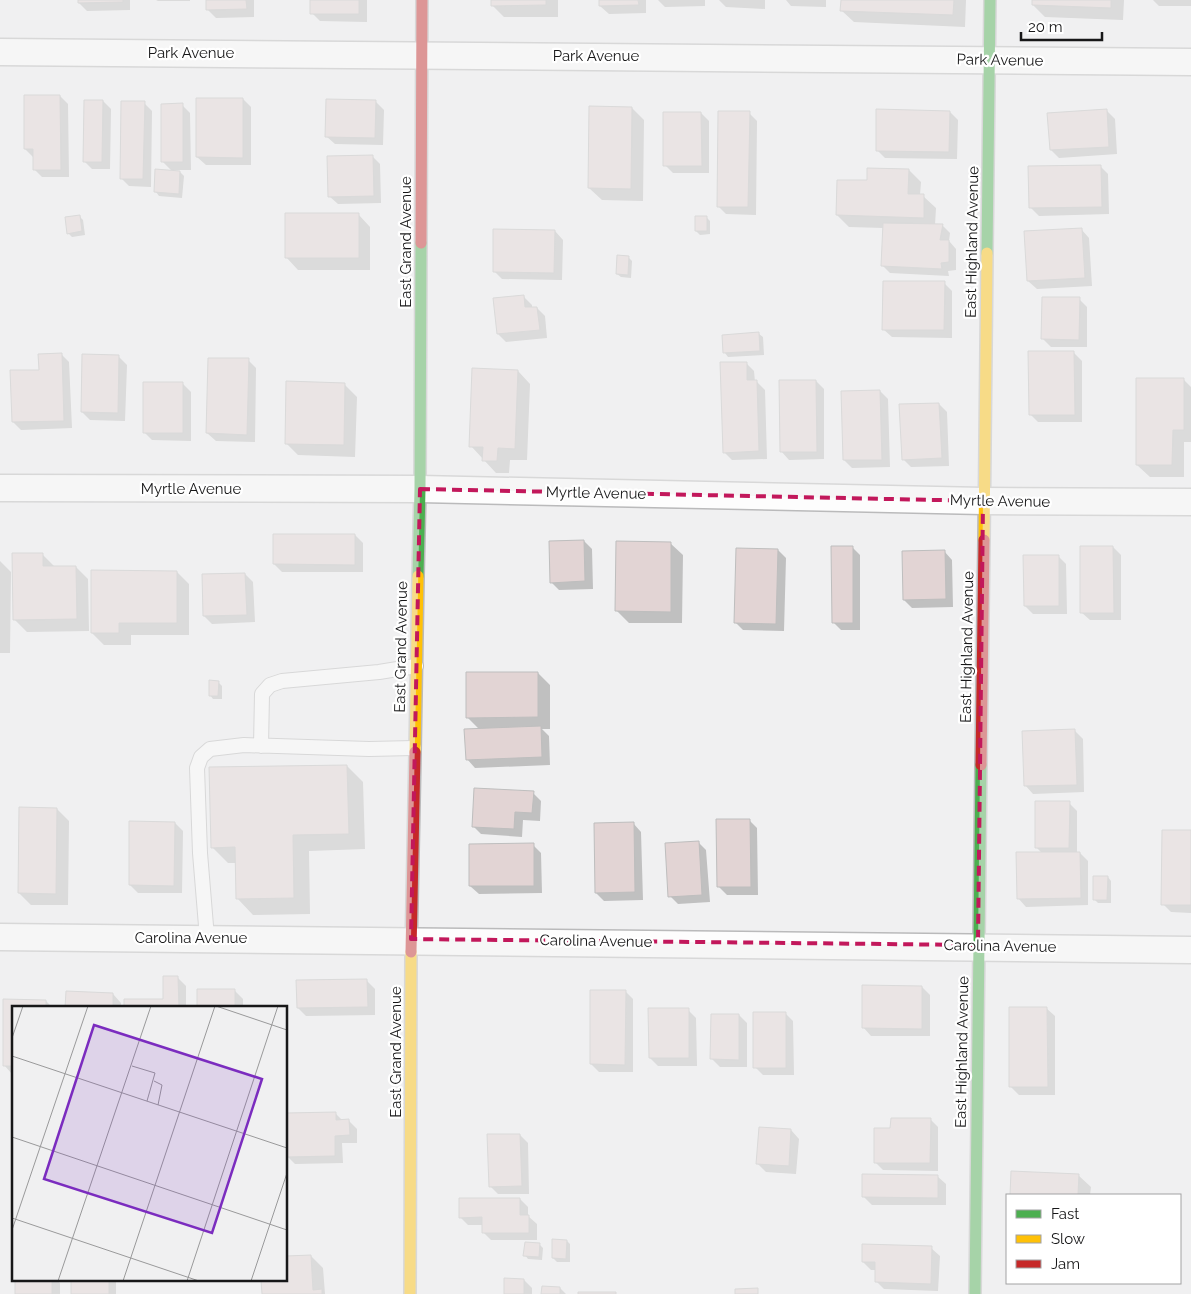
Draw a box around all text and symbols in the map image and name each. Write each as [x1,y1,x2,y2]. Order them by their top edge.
scale bar [1021,10,1102,42]
text: 20 m [1028,18,1063,36]
street label: Park Avenue [148,44,235,62]
street label: Park Avenue [553,47,640,65]
street label: Park Avenue [957,50,1044,70]
street label: East Highland Avenue [962,166,982,318]
street label: East Grand Avenue [397,176,415,308]
street label: Myrtle Avenue [141,480,241,498]
street label: Myrtle Avenue [546,483,647,503]
street label: Myrtle Avenue [950,491,1051,511]
street label: East Highland Avenue [957,571,977,723]
street label: East Grand Avenue [391,581,411,713]
street label: Carolina Avenue [135,929,248,947]
street label: Carolina Avenue [540,931,653,951]
street label: Carolina Avenue [944,936,1057,956]
street label: East Highland Avenue [952,976,972,1128]
street label: East Grand Avenue [387,986,405,1118]
inset map [12,1006,288,1282]
legend [1006,1194,1181,1284]
text: Fast [1051,1205,1079,1223]
text: Slow [1051,1230,1085,1248]
text: Jam [1051,1255,1080,1273]

